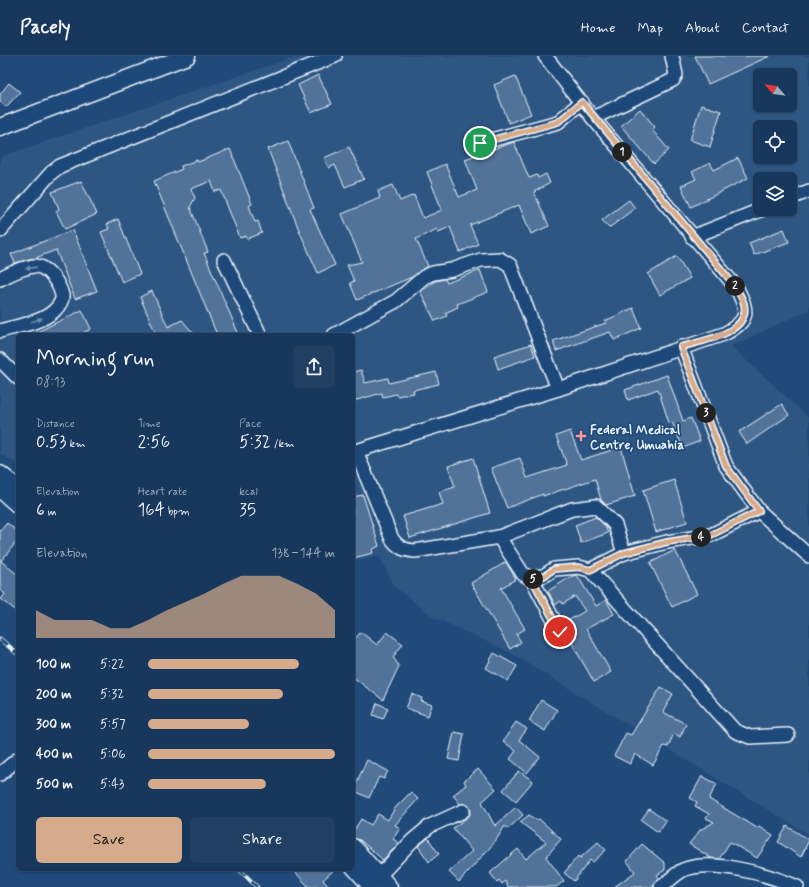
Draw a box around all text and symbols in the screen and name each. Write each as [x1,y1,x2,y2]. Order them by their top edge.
text: Pacely [20,15,71,40]
text: Home [581,19,615,37]
text: Map [637,19,663,37]
text: About [685,19,720,37]
text: Contact [742,19,789,37]
north arrow [753,68,797,112]
map controls [753,68,797,216]
button: locate [753,120,797,164]
pin [463,126,497,160]
icon: arrive [469,132,491,154]
pin: 1 [612,142,632,162]
text: 1 [620,145,624,159]
button: layers [753,172,797,216]
one-way arrow [25,265,38,271]
pin: 2 [725,276,745,296]
text: 2 [732,279,738,293]
one-way arrow [32,316,44,322]
text: Morning run [36,345,155,373]
button: share [293,346,335,388]
text: 08:13 [36,374,65,391]
pin: 3 [696,403,716,423]
text: 3 [704,406,708,420]
text: Distance [36,417,75,431]
text: Time [138,417,161,431]
text: Pace [239,417,261,431]
place label: Federal Medical Centre, Umuahia [590,422,684,454]
marker: Federal Medical Centre, Umuahia [575,430,587,442]
text: 0.53 [36,431,66,453]
text: 2:56 [138,431,170,453]
text: 5:32 [239,431,271,453]
text: km [66,437,85,451]
text: /km [271,437,295,451]
text: Elevation [36,485,79,499]
text: Heart rate [138,485,187,499]
text: kcal [239,485,258,499]
text: 6 [36,499,45,521]
text: 164 [138,499,165,521]
text: 35 [239,499,256,521]
text: m [45,505,56,519]
text: bpm [165,505,190,519]
pin: 4 [691,527,711,547]
text: 4 [698,530,704,544]
text: Elevation [36,545,87,562]
text: 138–144 m [271,545,335,562]
pin: 5 [523,569,543,589]
text: 5 [530,572,536,586]
pin [543,615,577,649]
icon: check [549,621,571,643]
text: 100 m [36,656,71,673]
text: 5:22 [100,656,125,673]
text: 200 m [36,686,71,703]
text: 5:32 [100,686,124,703]
text: 300 m [36,716,71,733]
text: 5:57 [100,716,126,733]
text: 400 m [36,746,73,763]
text: 5:06 [100,746,126,763]
text: 500 m [36,776,73,793]
text: 5:43 [100,776,124,793]
button: Save [36,817,182,863]
button: Share [190,817,335,863]

